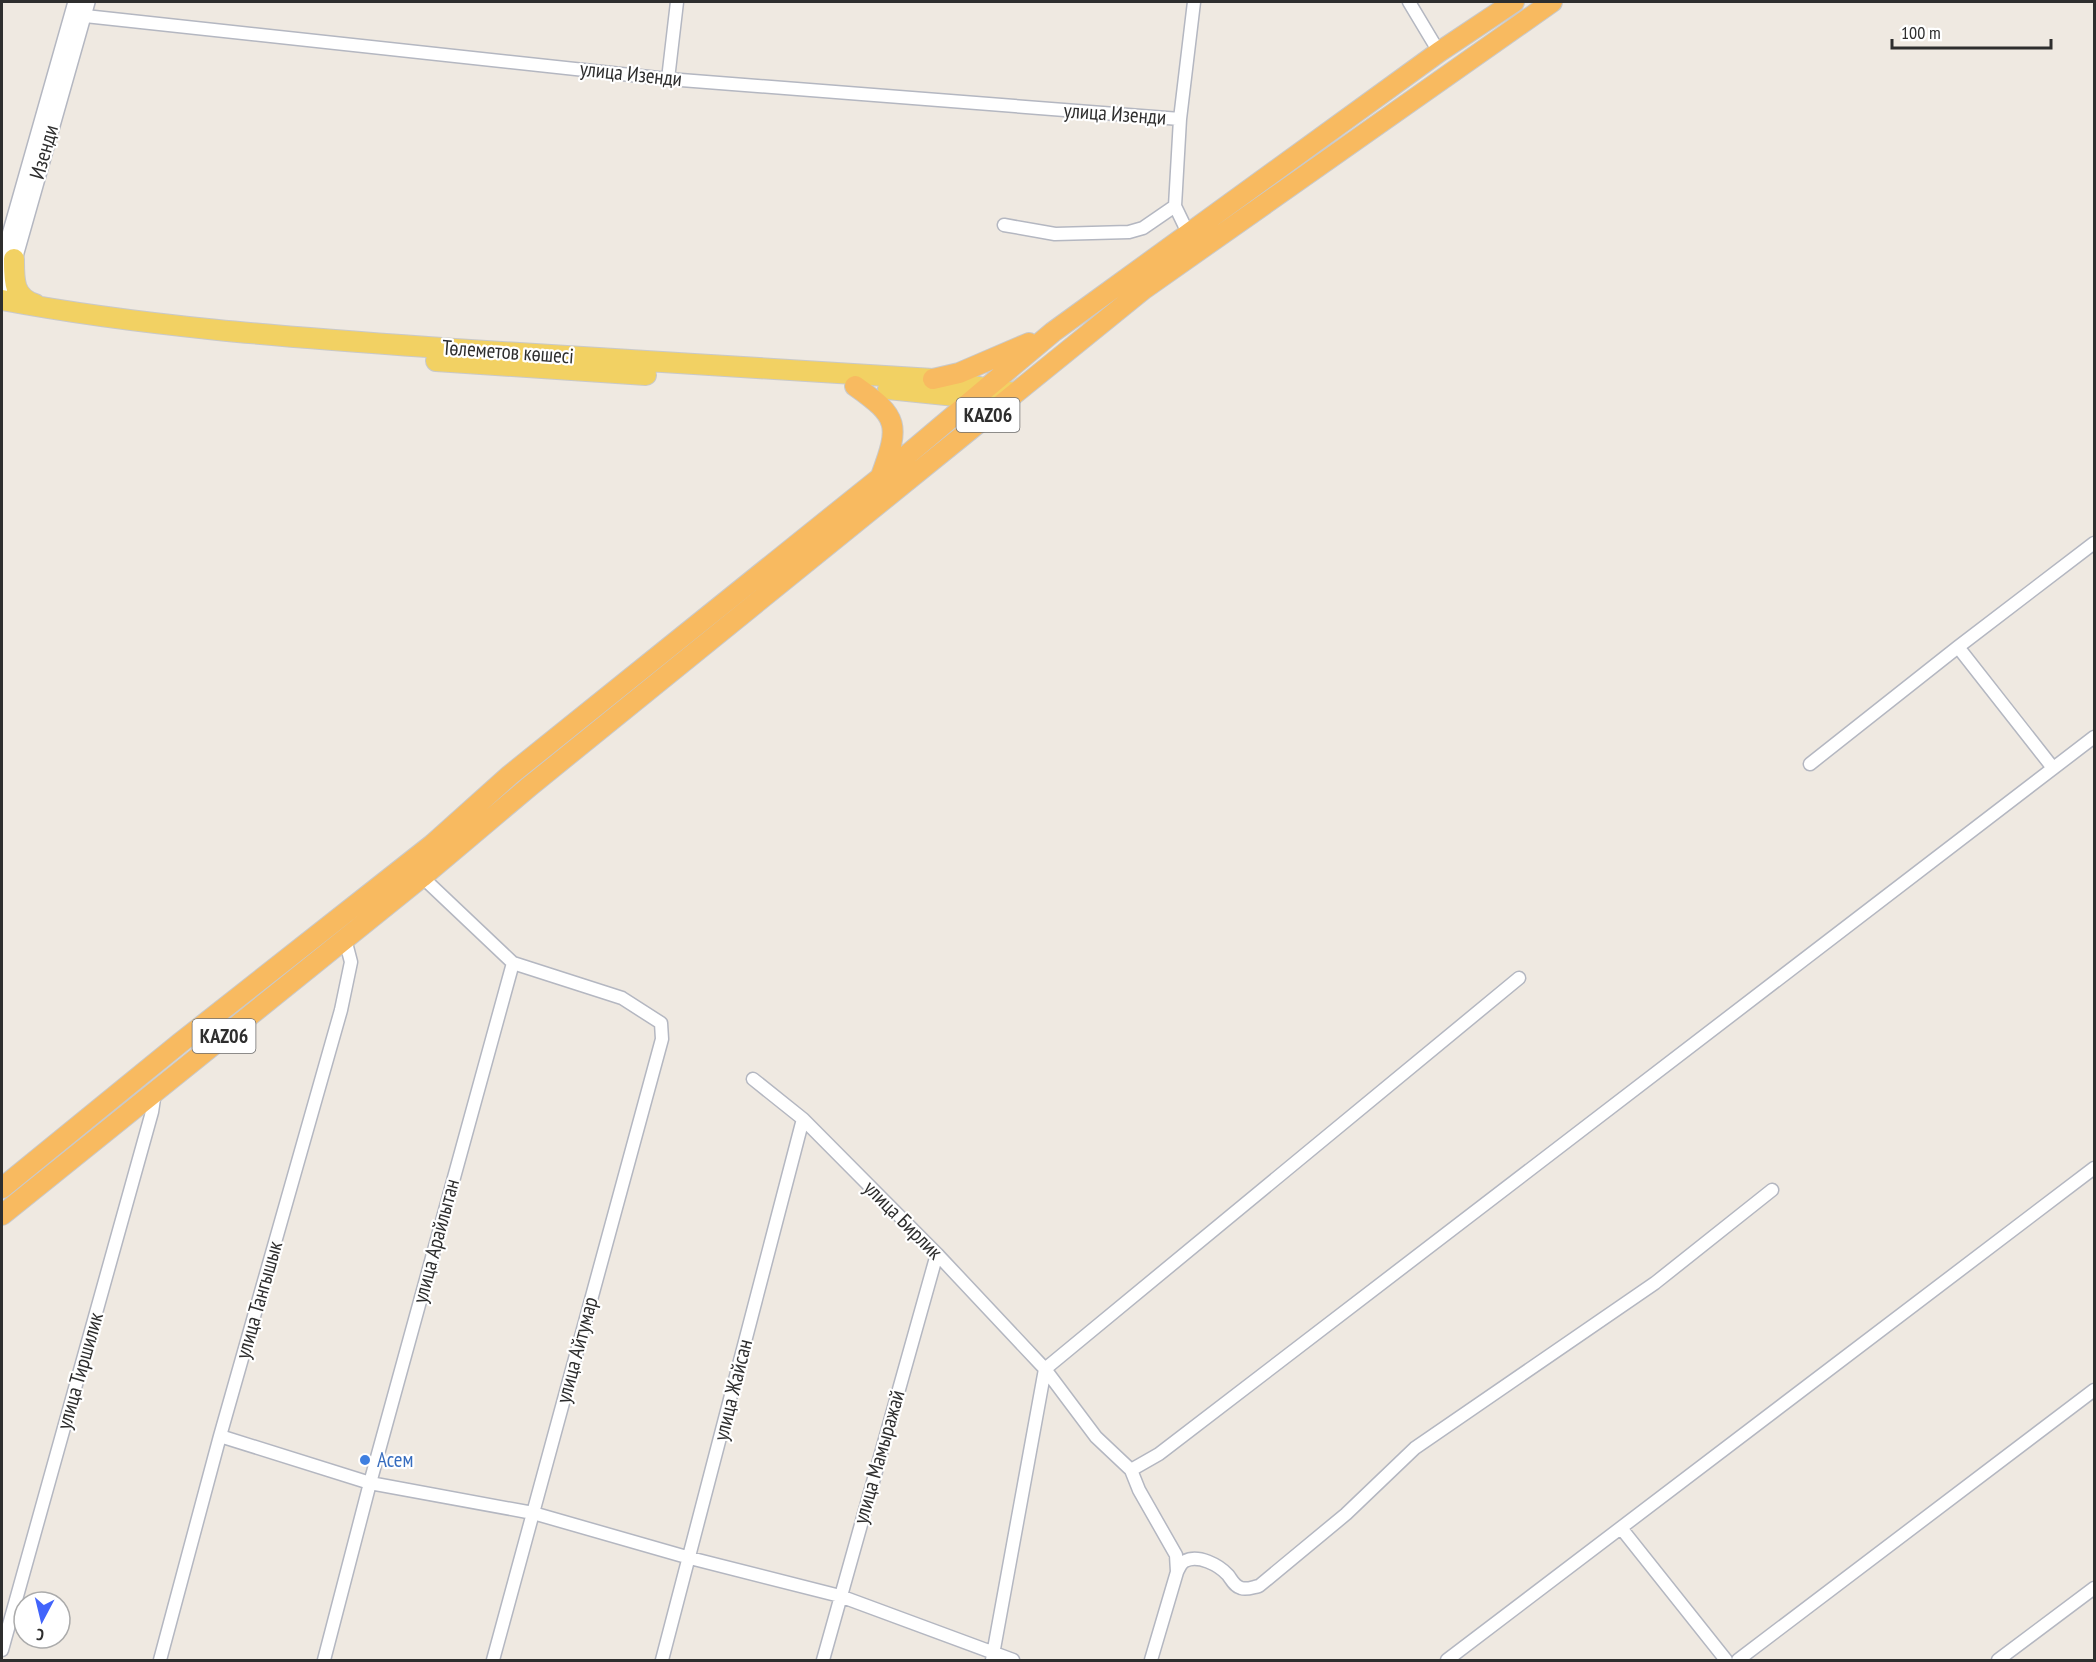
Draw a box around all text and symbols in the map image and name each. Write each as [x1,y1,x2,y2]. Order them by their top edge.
scale bar [1892,12,2051,50]
text: 100 m [1901,21,1941,44]
street label: улица Изенди [579,55,683,92]
street label: улица Изенди [1063,96,1167,131]
street label: Изенди [23,122,64,182]
street label: Төлеметов көшесі [441,333,575,370]
road number: KАZ06 [956,398,1020,432]
road number: KАZ06 [192,1019,256,1053]
street label: улица Бирлик [858,1174,949,1265]
street label: улица Арайлытан [406,1176,465,1306]
street label: улица Тангышык [229,1238,288,1362]
street label: улица Айтумар [549,1294,604,1406]
street label: улица Тиршилик [50,1309,109,1432]
street label: улица Жайсан [707,1336,758,1444]
street label: улица Мамыражай [847,1387,911,1527]
place label: Асем [377,1446,413,1473]
marker: Асем [358,1453,372,1467]
north arrow [12,1590,72,1650]
text: С [35,1624,45,1645]

